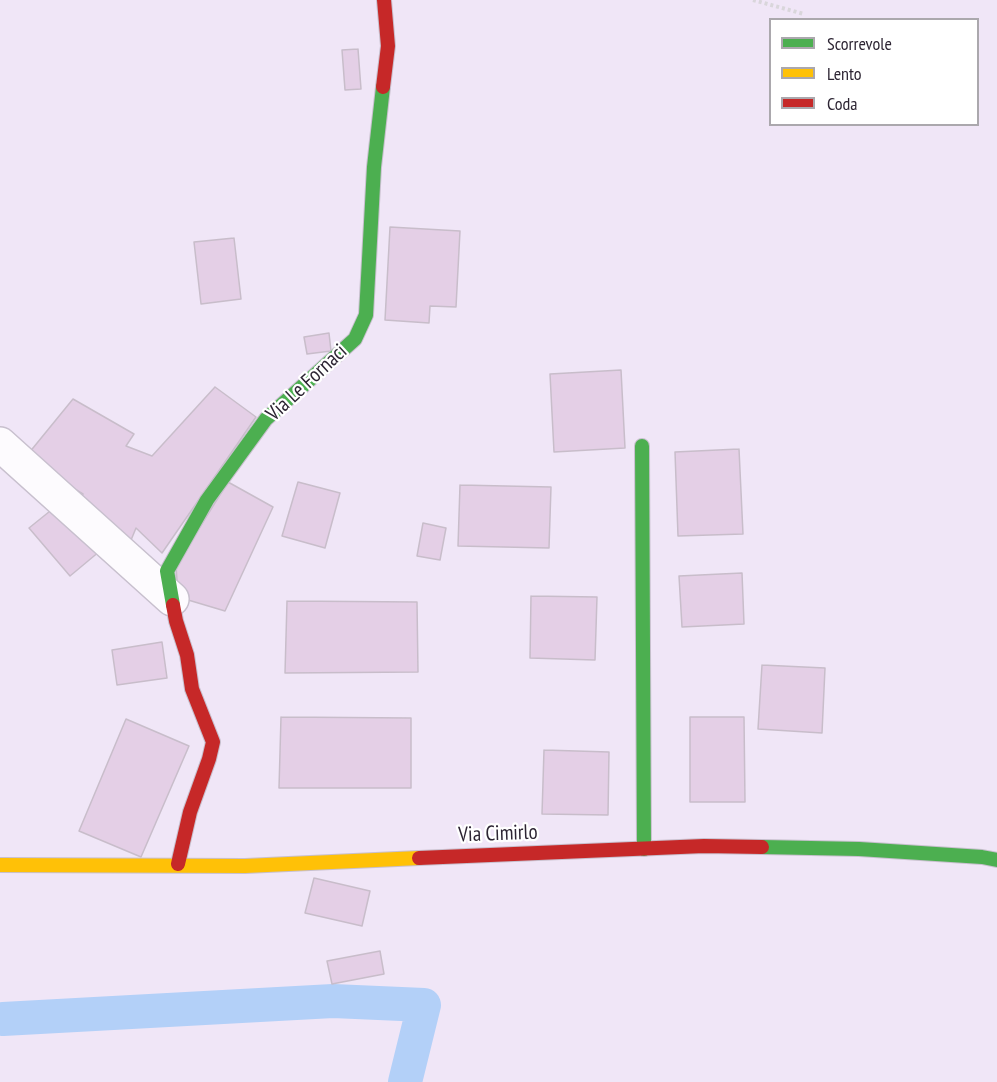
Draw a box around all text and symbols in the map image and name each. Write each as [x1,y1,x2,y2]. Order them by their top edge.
legend [769,18,979,126]
text: Scorrevole [827,32,892,55]
text: Lento [827,62,862,85]
text: Coda [827,92,858,115]
street label: Via Le Fornaci [261,339,353,427]
street label: Via Cimirlo [458,820,538,848]

